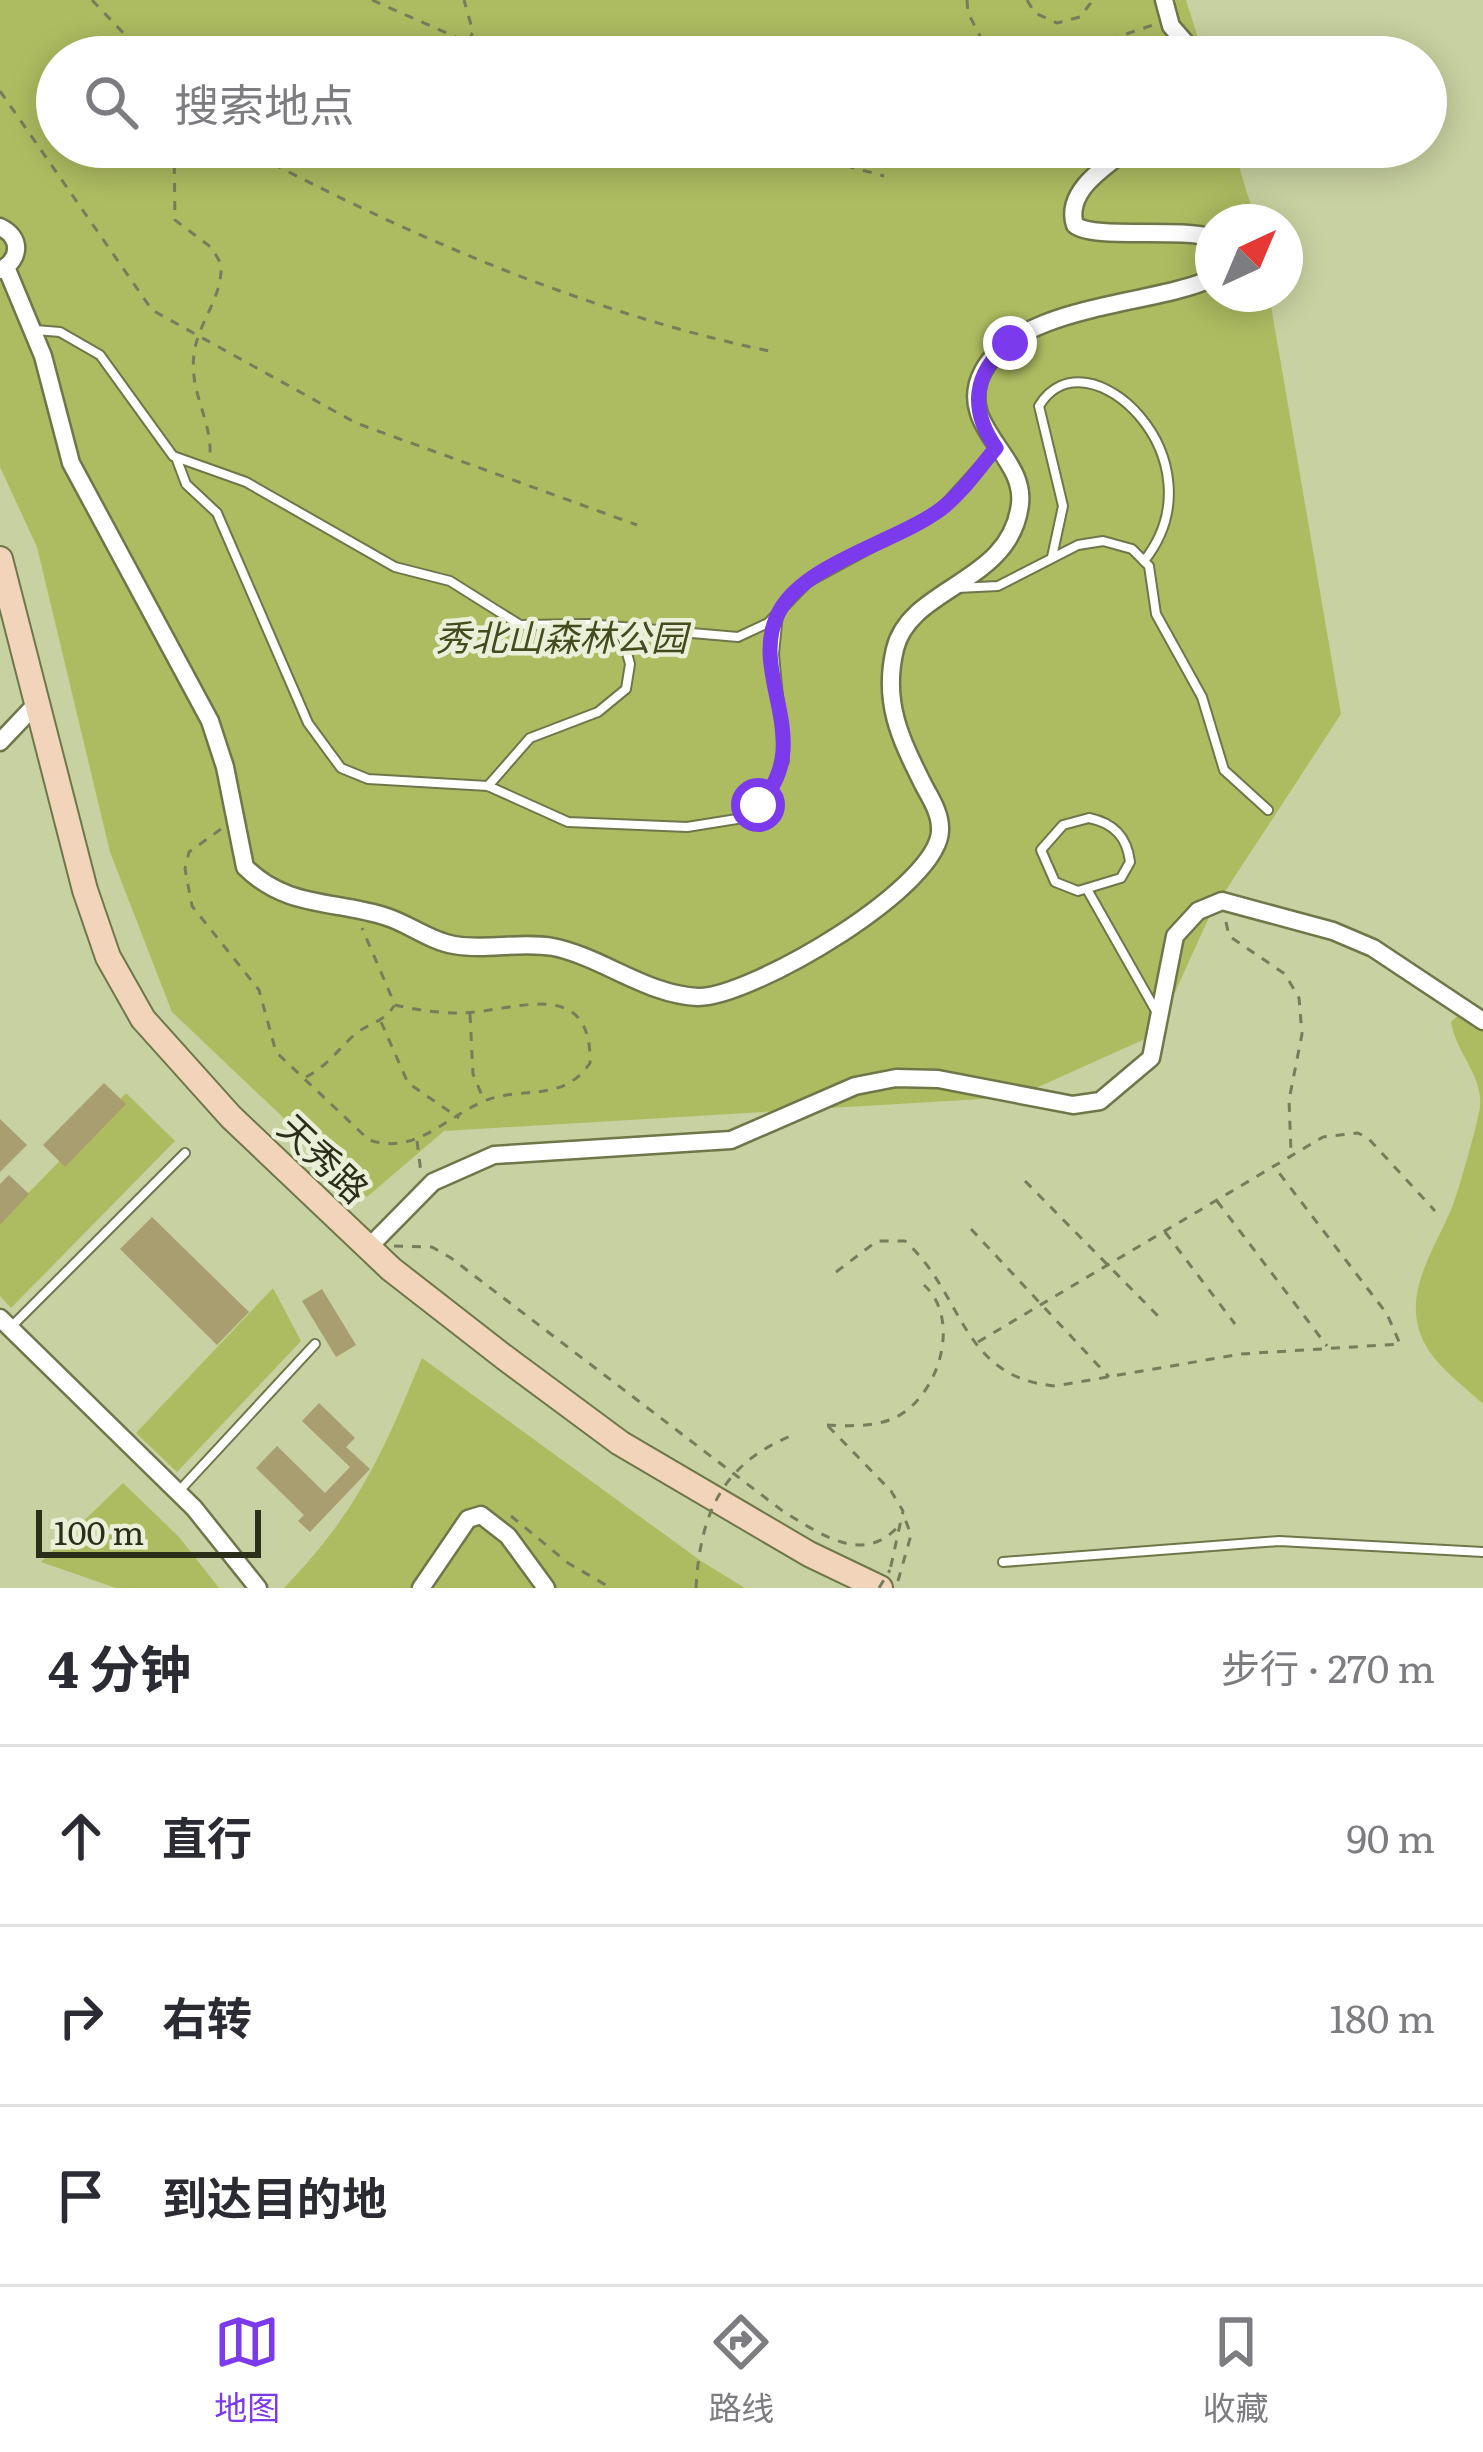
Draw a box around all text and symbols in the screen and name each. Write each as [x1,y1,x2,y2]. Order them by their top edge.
search box [36,36,1447,168]
icon: search [78,69,144,135]
text: 搜索地点 [174,69,354,136]
north arrow [1195,204,1303,312]
route end [983,316,1037,370]
park label: 秀北山森林公园 [435,609,692,662]
route start [731,778,785,832]
street label: 天秀路 [268,1100,382,1214]
scale bar [36,1504,261,1557]
text: 100 m [54,1506,144,1555]
text: 4 分钟 [48,1628,191,1704]
text: 步行 · 270 m [1221,1637,1435,1695]
text: 直行 [162,1802,252,1869]
icon: ahead [48,1803,114,1869]
text: 90 m [1346,1807,1435,1865]
text: 右转 [162,1982,252,2049]
icon: right [48,1983,114,2049]
text: 180 m [1329,1987,1435,2045]
text: 到达目的地 [162,2162,387,2229]
icon: arrive [48,2163,114,2229]
tab: 地图 [214,2309,280,2430]
tab: 路线 [708,2309,774,2430]
tab: 收藏 [1203,2309,1269,2430]

